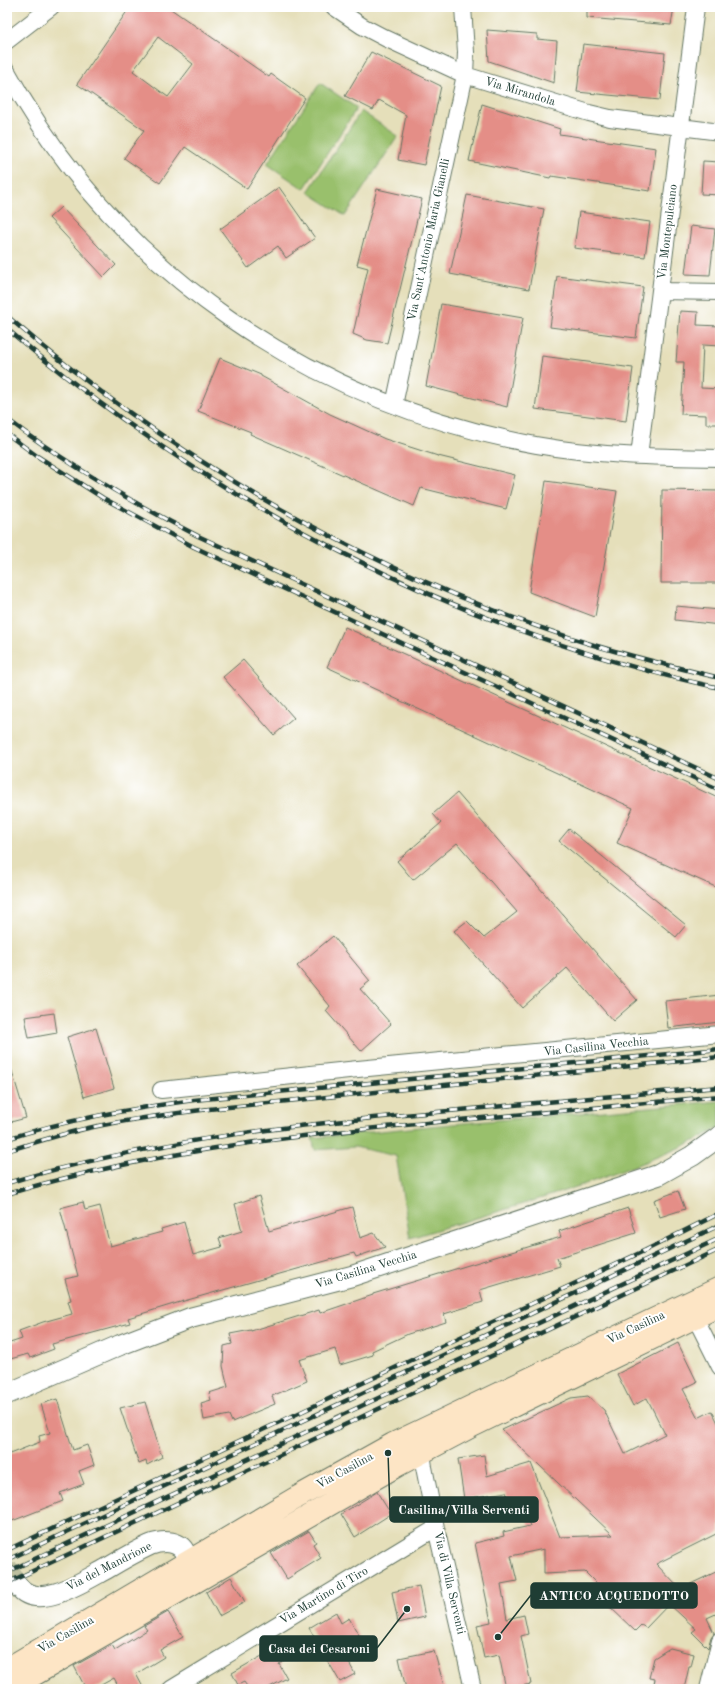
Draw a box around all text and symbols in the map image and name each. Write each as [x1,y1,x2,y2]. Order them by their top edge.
street label: Via Mirandola [483,76,557,108]
street label: Via Sant'Antonio Maria Gianelli [406,158,452,322]
street label: Via Montepulciano [656,183,680,280]
street label: Via Casilina Vecchia [543,1036,649,1058]
street label: Via Casilina Vecchia [314,1249,418,1291]
street label: Via Casilina [605,1309,667,1347]
street label: Via Casilina [315,1451,375,1491]
callout: Casilina/Villa Serventi [390,1497,538,1522]
text: Casilina/Villa Serventi [398,1504,530,1517]
street label: Via di Villa Serventi [431,1531,467,1635]
street label: Via del Mandrione [64,1540,154,1594]
street label: Via Martino di Tiro [278,1565,370,1627]
callout: ANTICO ACQUEDOTTO [531,1583,697,1608]
text: ANTICO ACQUEDOTTO [539,1590,689,1603]
street label: Via Casilina [36,1614,96,1656]
callout: Casa dei Cesaroni [260,1636,377,1661]
text: Casa dei Cesaroni [268,1643,370,1656]

